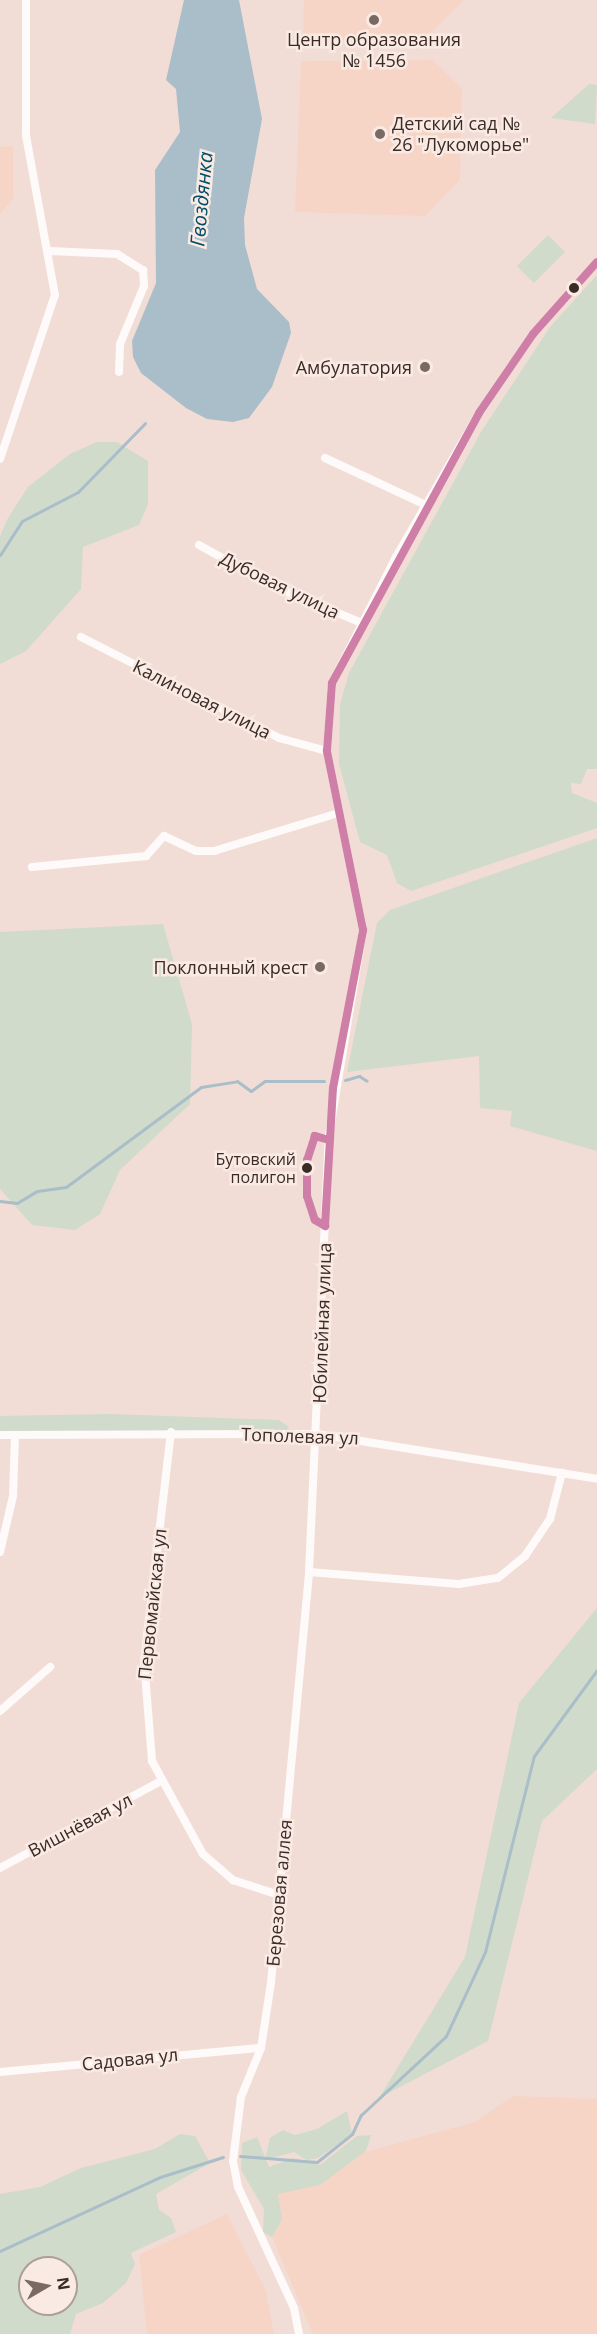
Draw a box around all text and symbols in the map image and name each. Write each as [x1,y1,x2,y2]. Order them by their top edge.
marker: Центр образования № 1456 [367,13,381,27]
place label: Центр образования № 1456 [287,29,461,72]
place label: Детский сад № 26 "Лукоморье" [392,113,529,156]
marker: Детский сад № 26 "Лукоморье" [373,127,387,141]
water label: Гвоздянка [185,151,217,247]
unlabelled marker [568,282,580,294]
place label: Амбулатория [296,356,412,378]
marker: Амбулатория [416,358,434,376]
street label: Дубовая улица [217,547,343,623]
street label: Калиновая улица [129,655,275,743]
place label: Поклонный крест [153,956,308,978]
marker: Поклонный крест [313,960,327,974]
place label: Бутовский полигон [216,1149,296,1187]
marker: Бутовский полигон [301,1162,313,1174]
street label: Юбилейная улица [308,1242,336,1404]
street label: Тополевая ул [241,1423,359,1449]
street label: Первомайская ул [133,1527,171,1681]
street label: Вишнёвая ул [24,1788,136,1862]
street label: Березовая аллея [262,1819,296,1967]
street label: Садовая ул [81,2043,179,2075]
north arrow [18,2256,78,2316]
text: N [52,2275,76,2292]

